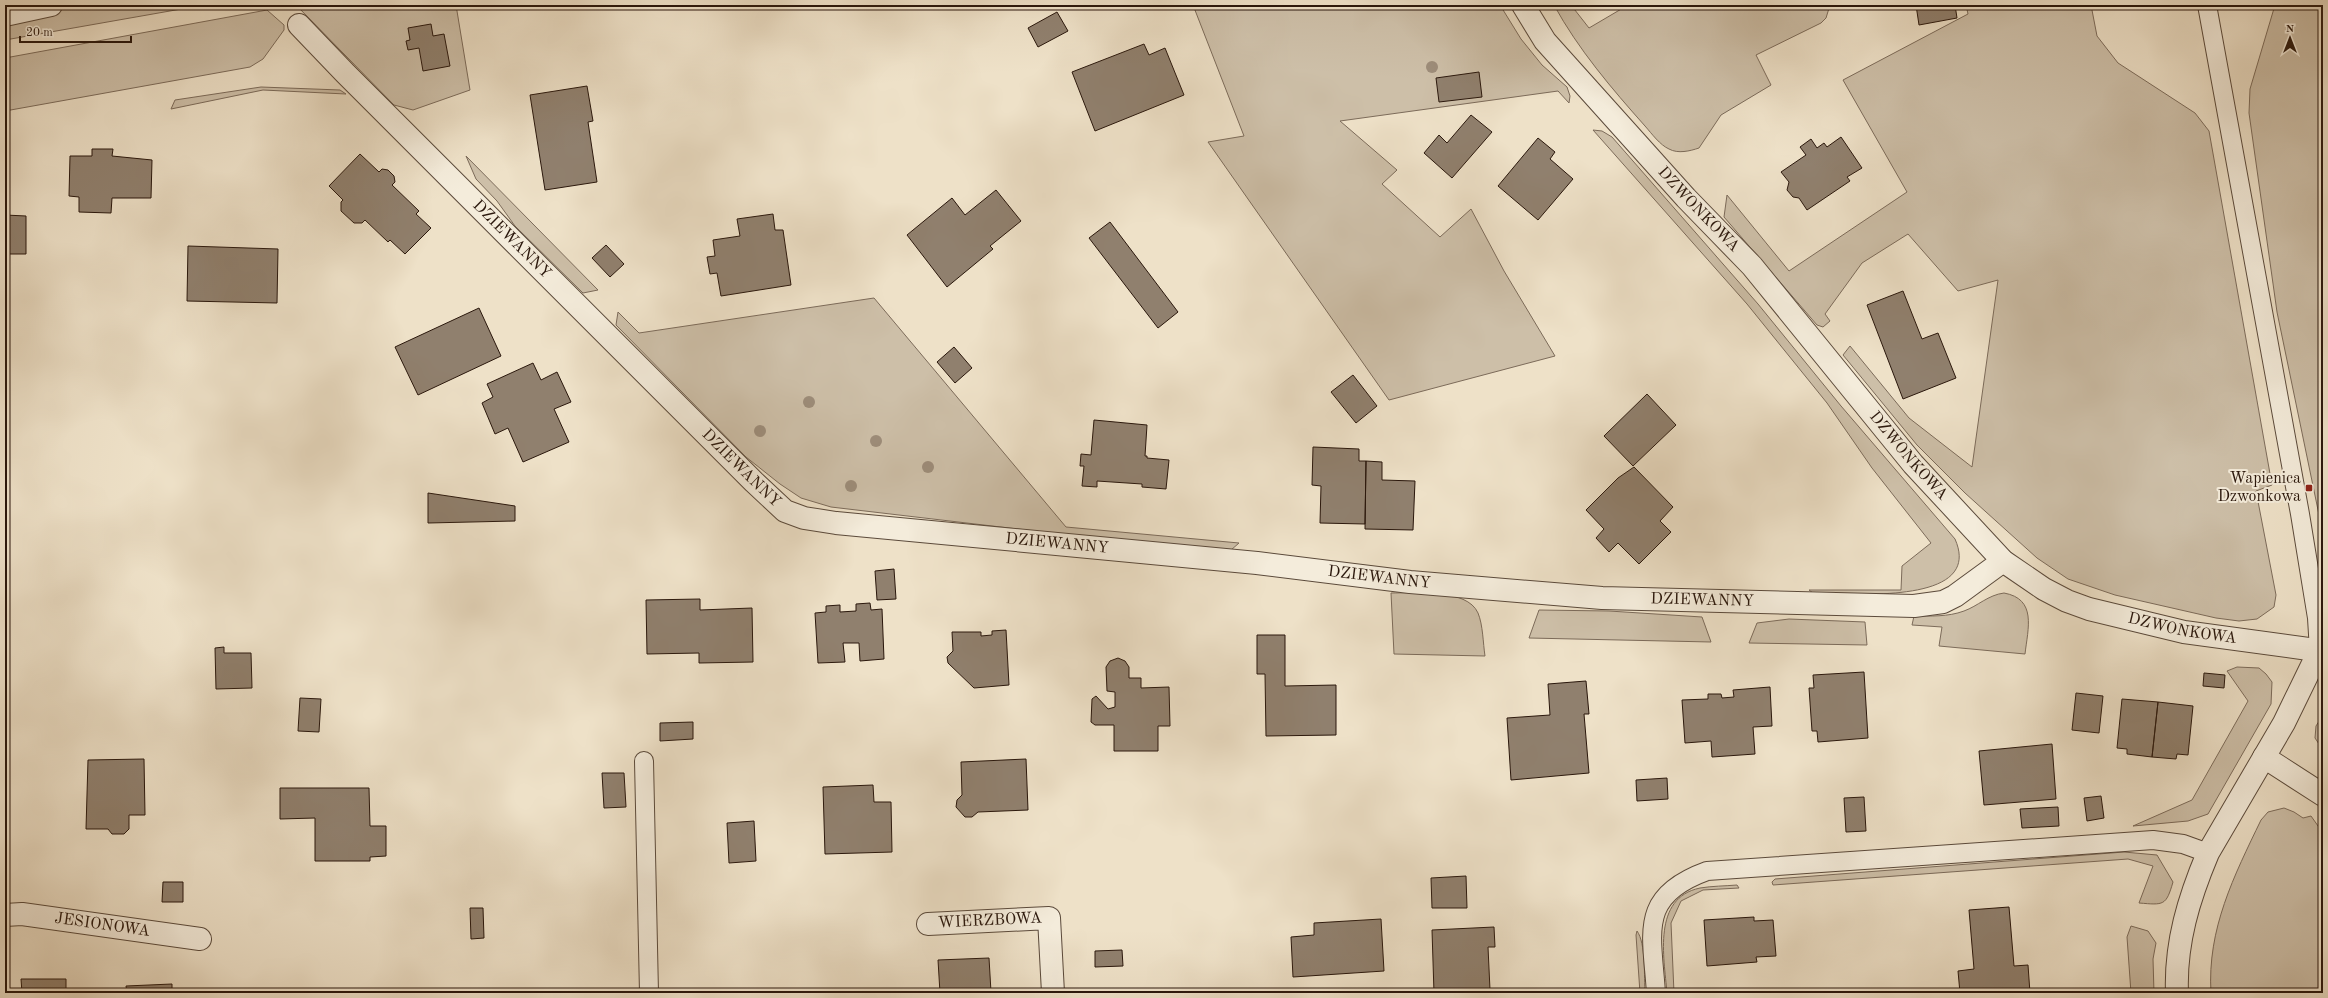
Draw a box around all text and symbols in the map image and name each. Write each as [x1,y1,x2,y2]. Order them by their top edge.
scale bar [20,18,131,44]
north arrow [2270,18,2310,58]
text: N [2286,24,2295,35]
text: 20 m [26,27,53,39]
street label: DZWONKOWA [1654,164,1742,255]
street label: DZIEWANNY [469,197,554,282]
street label: DZWONKOWA [1866,409,1950,503]
street label: DZIEWANNY [698,426,784,511]
place label: Wapienica Dzwonkowa [2217,471,2301,505]
marker: Wapienica Dzwonkowa [2304,483,2314,493]
street label: DZIEWANNY [1005,531,1110,557]
street label: DZIEWANNY [1327,564,1432,592]
street label: DZIEWANNY [1650,591,1755,610]
street label: DZWONKOWA [2126,611,2238,647]
street label: WIERZBOWA [937,910,1042,932]
street label: JESIONOWA [53,911,151,940]

